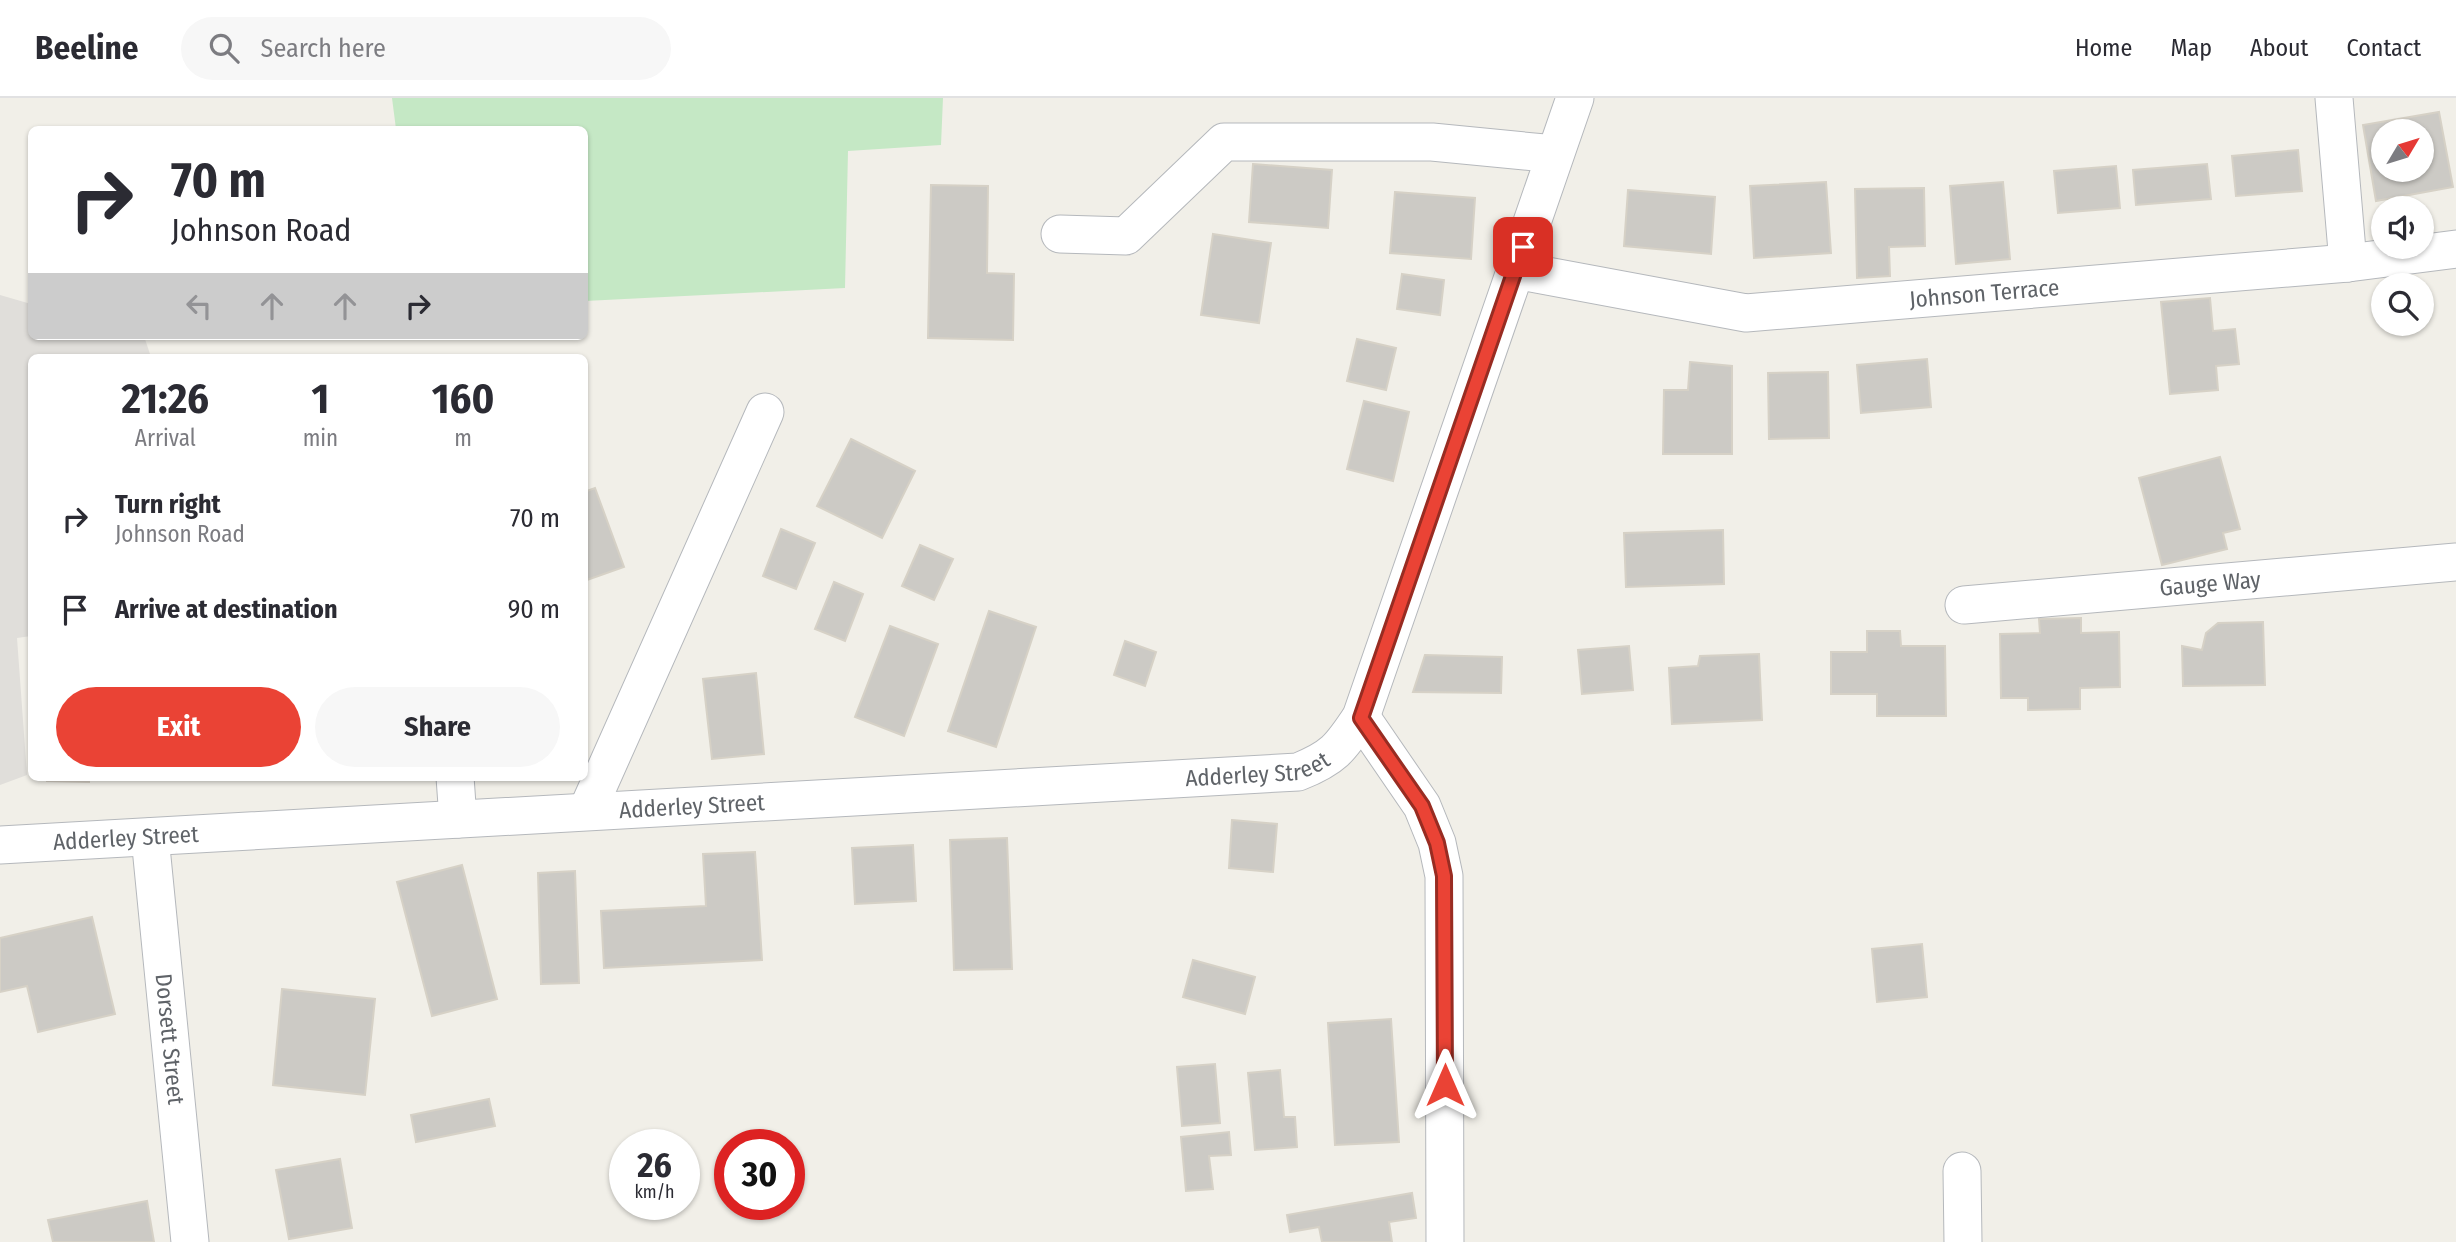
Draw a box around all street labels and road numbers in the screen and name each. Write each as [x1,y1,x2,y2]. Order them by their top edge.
street label: Johnson Terrace [1908,273,2060,313]
street label: Gauge Way [2158,565,2263,602]
street label: Adderley Street [1184,745,1335,792]
street label: Adderley Street [618,788,766,824]
street label: Adderley Street [52,820,200,856]
street label: Dorsett Street [150,972,190,1106]

